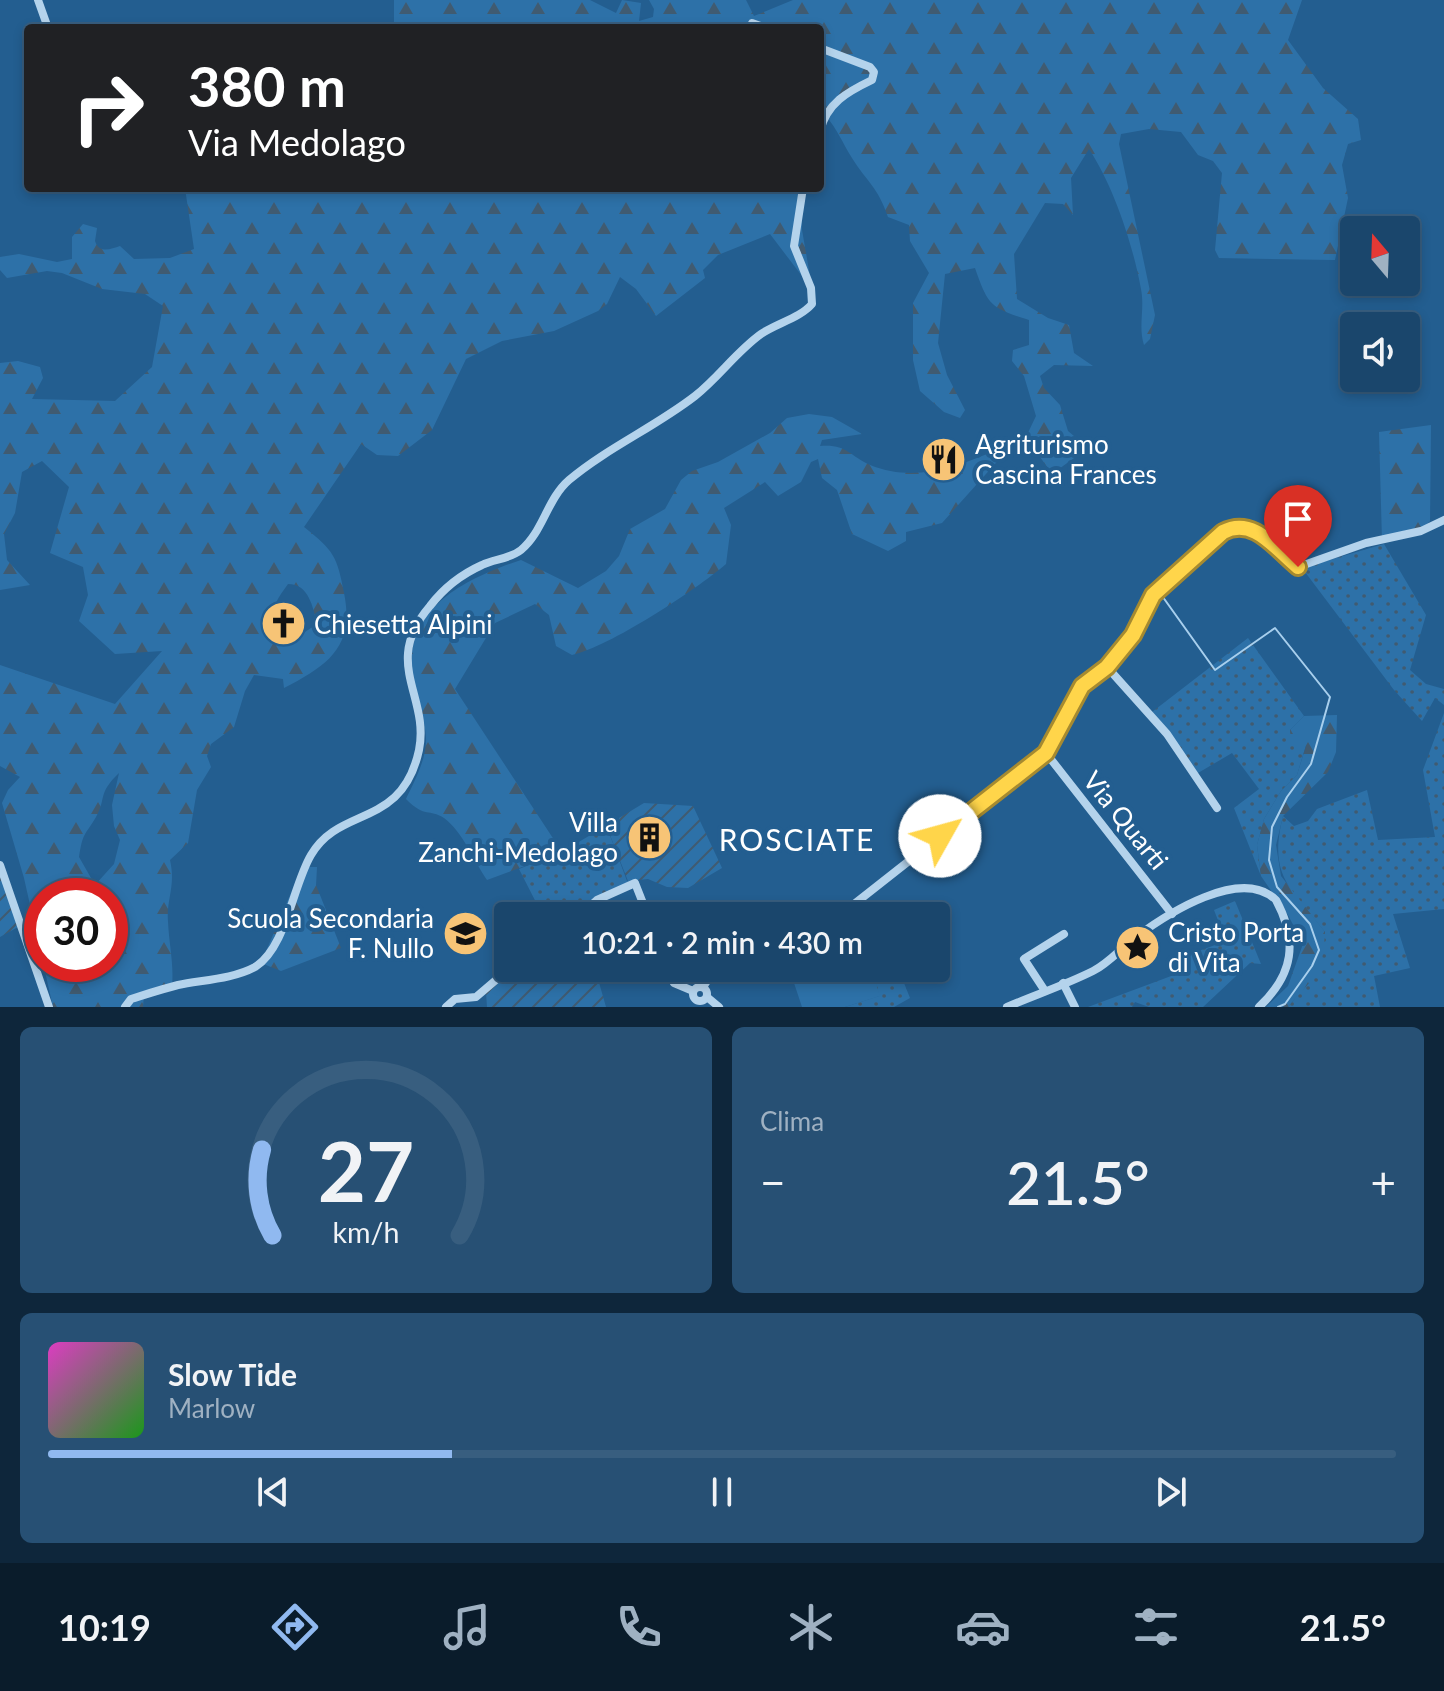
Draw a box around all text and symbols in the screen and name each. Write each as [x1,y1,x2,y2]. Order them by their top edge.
text: 380 m [188,52,346,119]
icon: right [56,56,160,160]
text: Via Medolago [188,120,406,164]
north arrow [1340,216,1420,296]
map controls [1340,216,1420,392]
button: sound [1340,312,1420,392]
place label: Agriturismo Cascina Frances [975,428,1157,490]
restaurant icon: Agriturismo Cascina Frances [920,435,968,483]
pin [1264,485,1332,567]
icon: arrive [1276,497,1320,541]
church icon: Chiesetta Alpini [259,600,307,648]
place label: Chiesetta Alpini [314,608,492,640]
street label: Via Quarti [1077,764,1175,876]
position arrow [898,794,982,878]
place label: Villa Zanchi-Medolago [418,806,618,868]
building icon: Villa Zanchi-Medolago [625,813,673,861]
district label: ROSCIATE [719,821,875,857]
speed limit sign: 30 [24,878,128,982]
place label: Scuola Secondaria F. Nullo [227,902,434,964]
school or university icon: Scuola Secondaria F. Nullo [441,909,489,957]
place label: Cristo Porta di Vita [1168,916,1304,978]
place icon: Cristo Porta di Vita [1113,923,1161,971]
text: 10:21 · 2 min · 430 m [581,924,863,960]
text: Clima [760,1105,824,1137]
text: 27 [318,1120,414,1220]
text: 21.5° [1006,1146,1150,1218]
text: − [760,1156,786,1208]
text: + [1370,1156,1396,1208]
text: km/h [333,1215,399,1249]
text: Slow Tide [168,1356,297,1392]
text: Marlow [168,1392,255,1424]
icon: previous [251,1470,295,1514]
icon: pause [700,1470,744,1514]
icon: next [1149,1470,1193,1514]
icon: directions [267,1599,323,1655]
icon: music [439,1599,495,1655]
icon: phone [611,1599,667,1655]
icon: climate [783,1599,839,1655]
icon: car [955,1599,1011,1655]
icon: filters [1128,1599,1184,1655]
text: 10:19 [58,1605,151,1649]
text: 21.5° [1300,1605,1386,1649]

